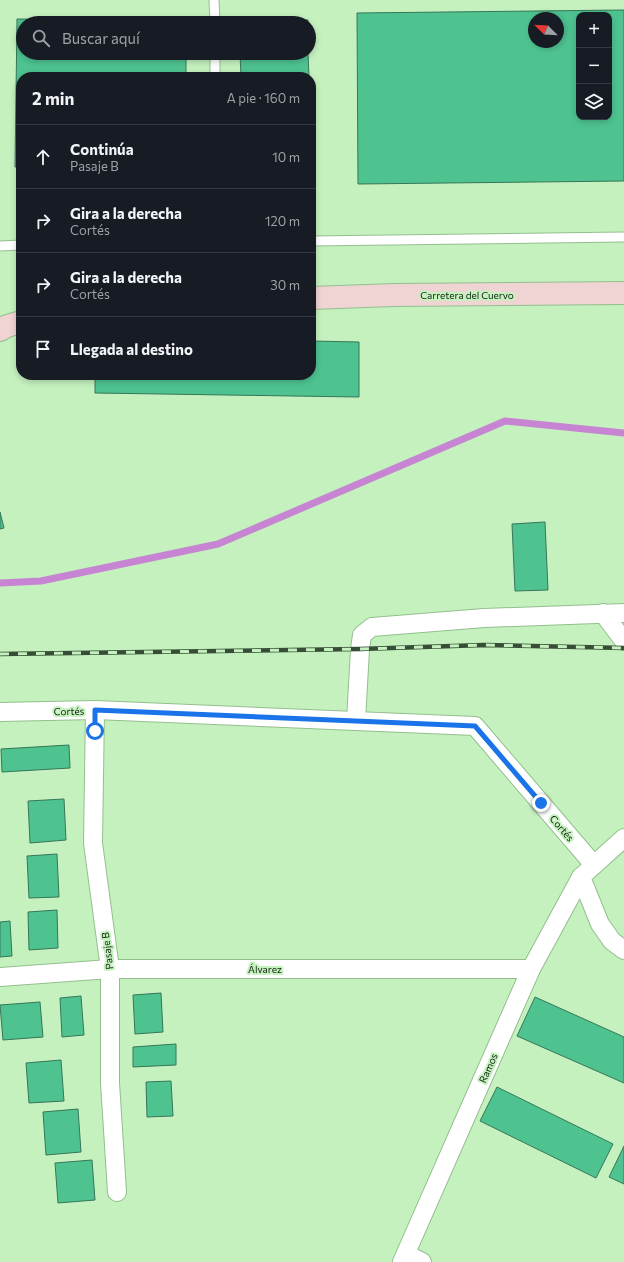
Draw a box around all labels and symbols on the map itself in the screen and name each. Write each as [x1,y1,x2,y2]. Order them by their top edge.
north arrow [528,12,564,48]
street label: Carretera del Cuervo [420,289,514,301]
street label: Cortés [54,705,85,717]
route start [86,722,104,740]
route end [532,794,550,812]
street label: Cortés [547,812,577,844]
street label: Pasaje B [99,931,115,970]
street label: Álvarez [248,963,282,975]
street label: Ramos [476,1051,500,1085]

